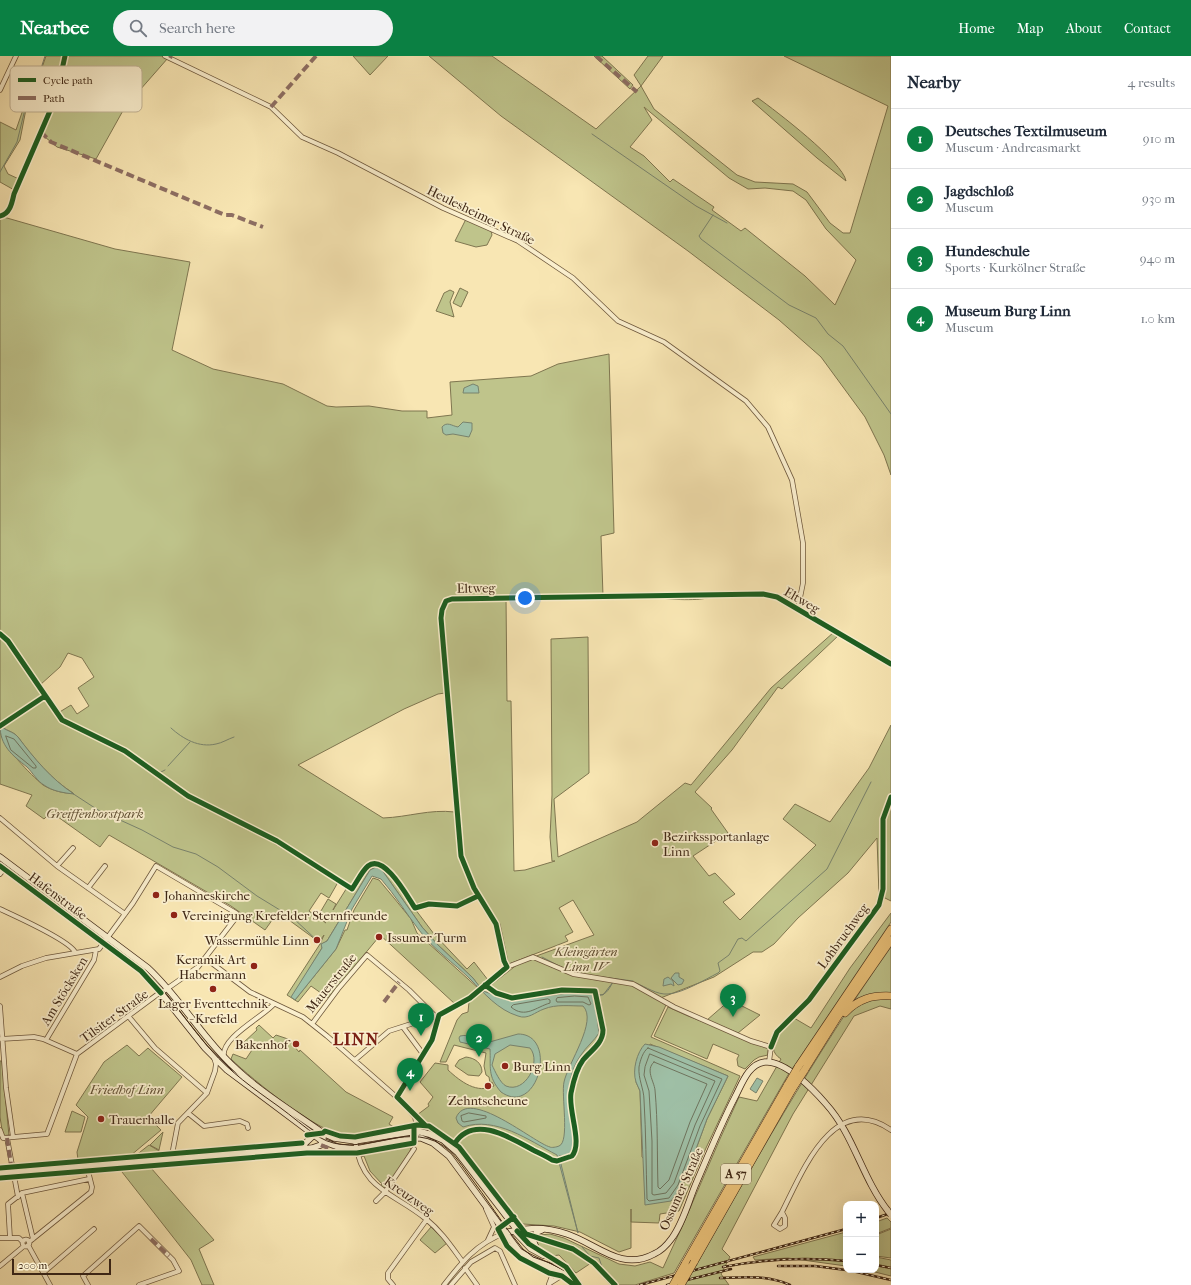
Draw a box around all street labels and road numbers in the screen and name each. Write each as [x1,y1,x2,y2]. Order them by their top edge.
street label: Heulesheimer Straße [425,182,538,248]
street label: Eltweg [456,580,497,596]
street label: Eltweg [781,584,824,617]
street label: Hafenstraße [26,869,90,923]
street label: Lohbruchweg [814,900,872,971]
street label: Mauerstraße [303,950,360,1016]
street label: Am Stöcksken [37,953,91,1029]
street label: Tilsiter Straße [77,986,151,1046]
street label: Ossumer Straße [656,1145,706,1233]
road number: A 57 [721,1164,751,1184]
street label: Kreuzweg [381,1173,438,1219]

